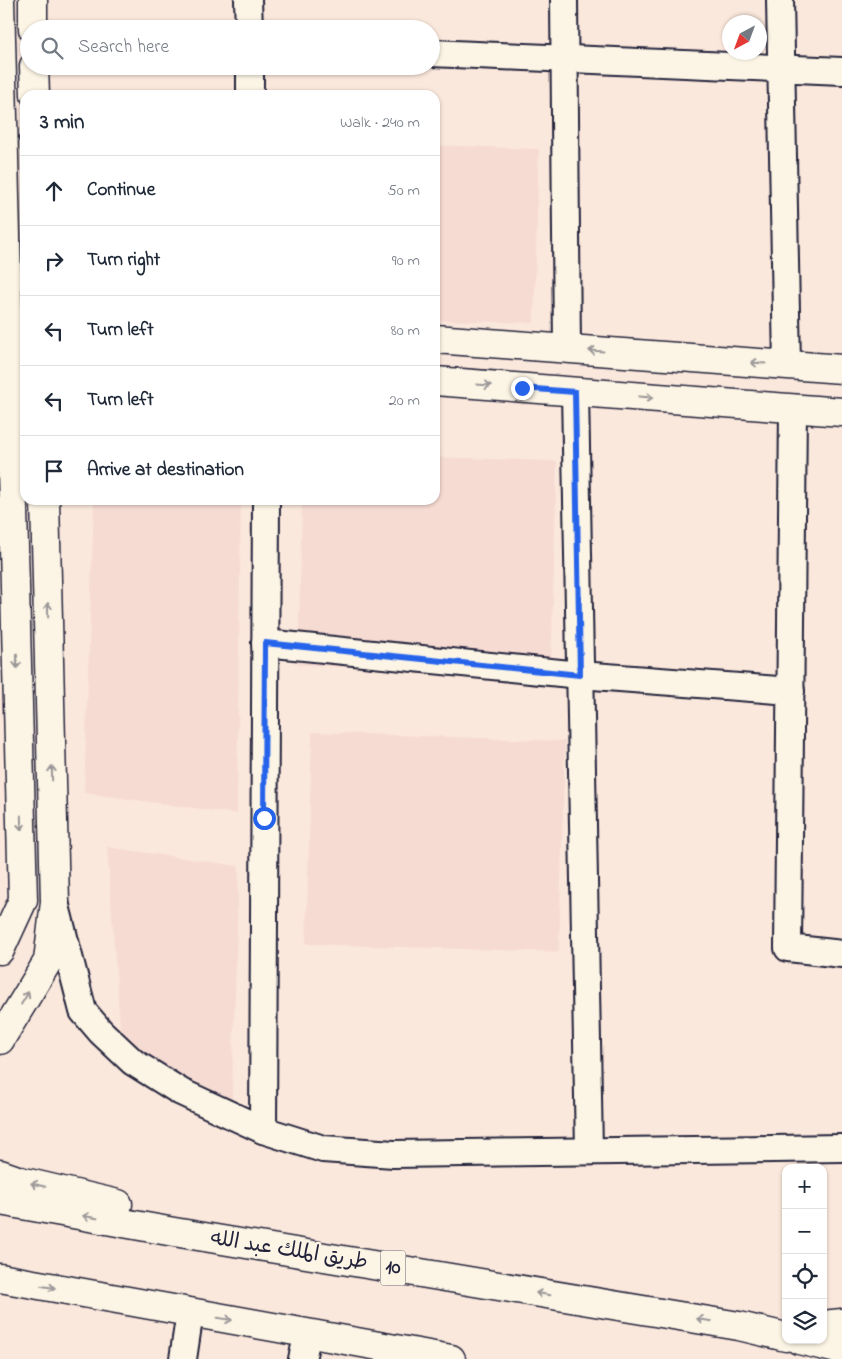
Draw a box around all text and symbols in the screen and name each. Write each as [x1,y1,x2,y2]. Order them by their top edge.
north arrow [722,15,767,60]
search box [20,20,440,75]
icon: search [38,34,66,62]
text: Search here [78,34,169,61]
text: 3 min [40,108,84,138]
text: Walk · 240 m [340,111,420,135]
icon: ahead [40,177,68,205]
text: Continue [87,177,155,204]
text: 50 m [388,179,420,203]
icon: right [40,247,68,275]
text: Turn right [87,247,160,274]
text: 90 m [392,249,420,273]
icon: left [40,317,68,345]
text: Turn left [87,317,154,344]
text: 80 m [391,319,420,343]
one-way arrow [589,346,605,356]
one-way arrow [751,358,767,367]
route end [511,377,534,400]
one-way arrow [475,380,491,390]
icon: left [40,387,68,415]
text: Turn left [87,387,154,414]
text: 20 m [389,389,420,413]
one-way arrow [637,392,653,402]
icon: arrive [40,457,68,485]
text: Arrive at destination [87,457,244,484]
one-way arrow [43,602,53,618]
one-way arrow [12,652,22,669]
one-way arrow [47,765,57,781]
route start [253,807,276,830]
one-way arrow [17,815,26,831]
one-way arrow [21,992,31,1006]
map controls [782,1164,827,1344]
button: + [782,1164,827,1209]
one-way arrow [31,1180,47,1189]
button: − [782,1209,827,1254]
one-way arrow [82,1211,98,1221]
street label: طريق الملك عبد الله [208,1224,370,1278]
road number: 10 [380,1250,406,1286]
button: locate [782,1254,827,1299]
one-way arrow [40,1283,56,1292]
one-way arrow [536,1288,552,1298]
button: layers [782,1299,827,1344]
one-way arrow [217,1314,233,1324]
one-way arrow [696,1315,712,1325]

